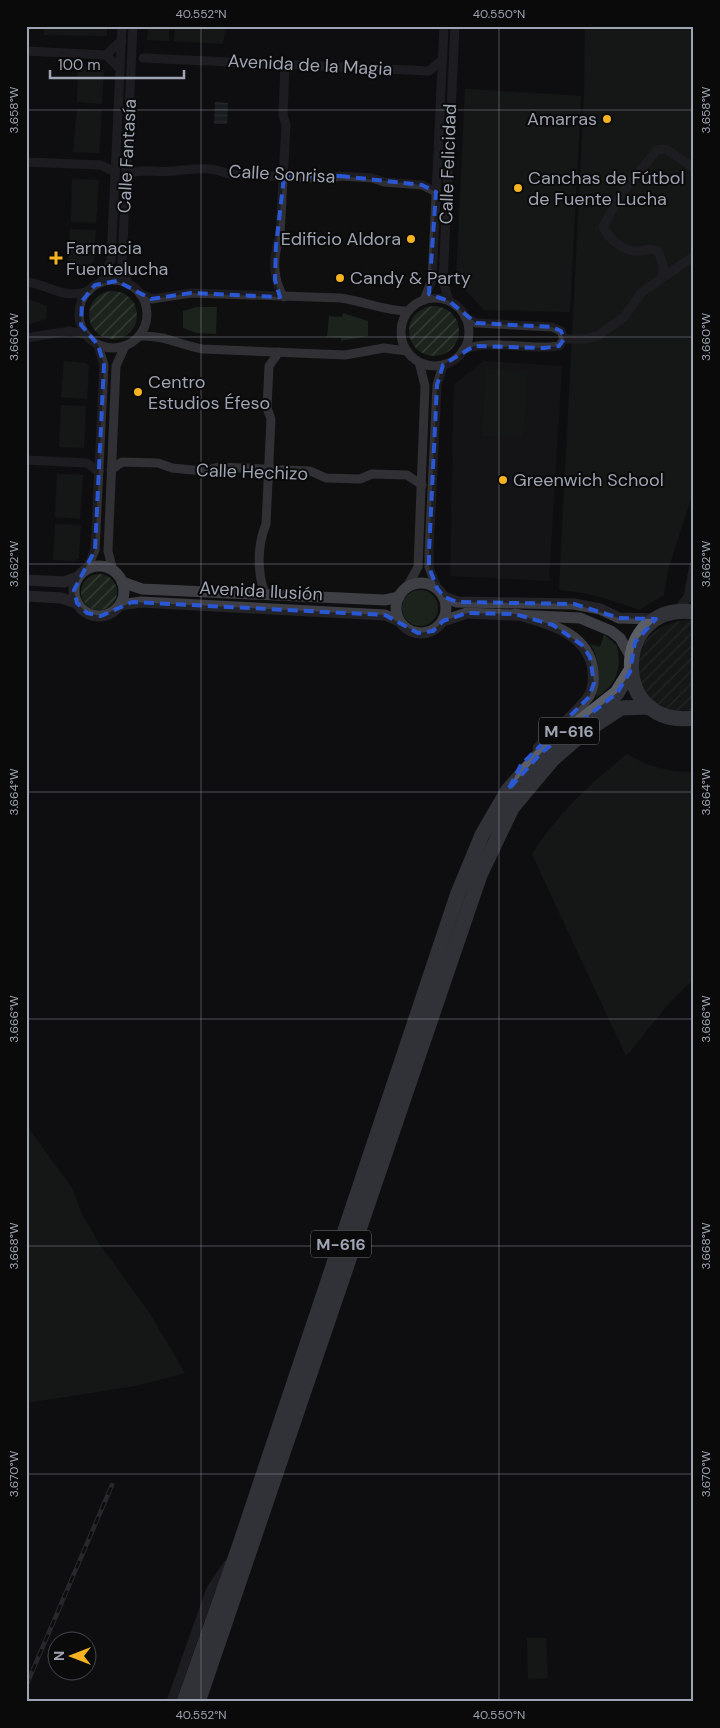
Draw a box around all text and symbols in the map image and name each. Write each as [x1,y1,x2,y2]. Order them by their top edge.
text: 40.552°N [175,6,227,22]
text: 40.550°N [473,6,525,22]
scale bar [50,48,184,80]
street label: Avenida de la Magia [227,49,393,81]
text: 100 m [58,55,101,75]
text: 3.658°W [6,86,22,133]
text: 3.658°W [698,86,714,133]
street label: Calle Fantasía [112,98,142,214]
street label: Calle Felicidad [434,103,462,225]
place label: Amarras [527,107,597,131]
marker: Amarras [601,113,613,125]
street label: Calle Sonrisa [228,159,336,189]
place label: Canchas de Fútbol de Fuente Lucha [528,166,685,211]
marker: Canchas de Fútbol de Fuente Lucha [512,182,524,194]
place label: Edificio Aldora [281,227,401,251]
marker: Edificio Aldora [405,233,417,245]
place label: Farmacia Fuentelucha [66,236,168,281]
marker: Farmacia Fuentelucha [50,252,62,264]
place label: Candy & Party [350,266,471,290]
marker: Candy & Party [334,272,346,284]
text: 3.660°W [6,313,22,361]
text: 3.660°W [698,313,714,361]
place label: Centro Estudios Éfeso [148,370,270,415]
marker: Centro Estudios Éfeso [132,386,144,398]
street label: Calle Hechizo [196,458,308,486]
place label: Greenwich School [513,468,664,492]
marker: Greenwich School [497,474,509,486]
text: 3.662°W [6,540,22,587]
text: 3.662°W [698,540,714,587]
street label: Avenida Ilusión [199,576,323,606]
road number: M-616 [539,718,599,744]
text: 3.664°W [6,768,22,816]
text: 3.664°W [698,768,714,816]
text: 3.666°W [6,995,22,1043]
text: 3.666°W [698,995,714,1043]
text: 3.668°W [6,1222,22,1270]
text: 3.668°W [698,1222,714,1270]
road number: M-616 [311,1230,371,1258]
text: 3.670°W [6,1450,22,1497]
text: 3.670°W [698,1450,714,1497]
north arrow [48,1630,98,1680]
text: N [50,1651,68,1661]
text: 40.552°N [175,1707,227,1723]
text: 40.550°N [473,1707,525,1723]

